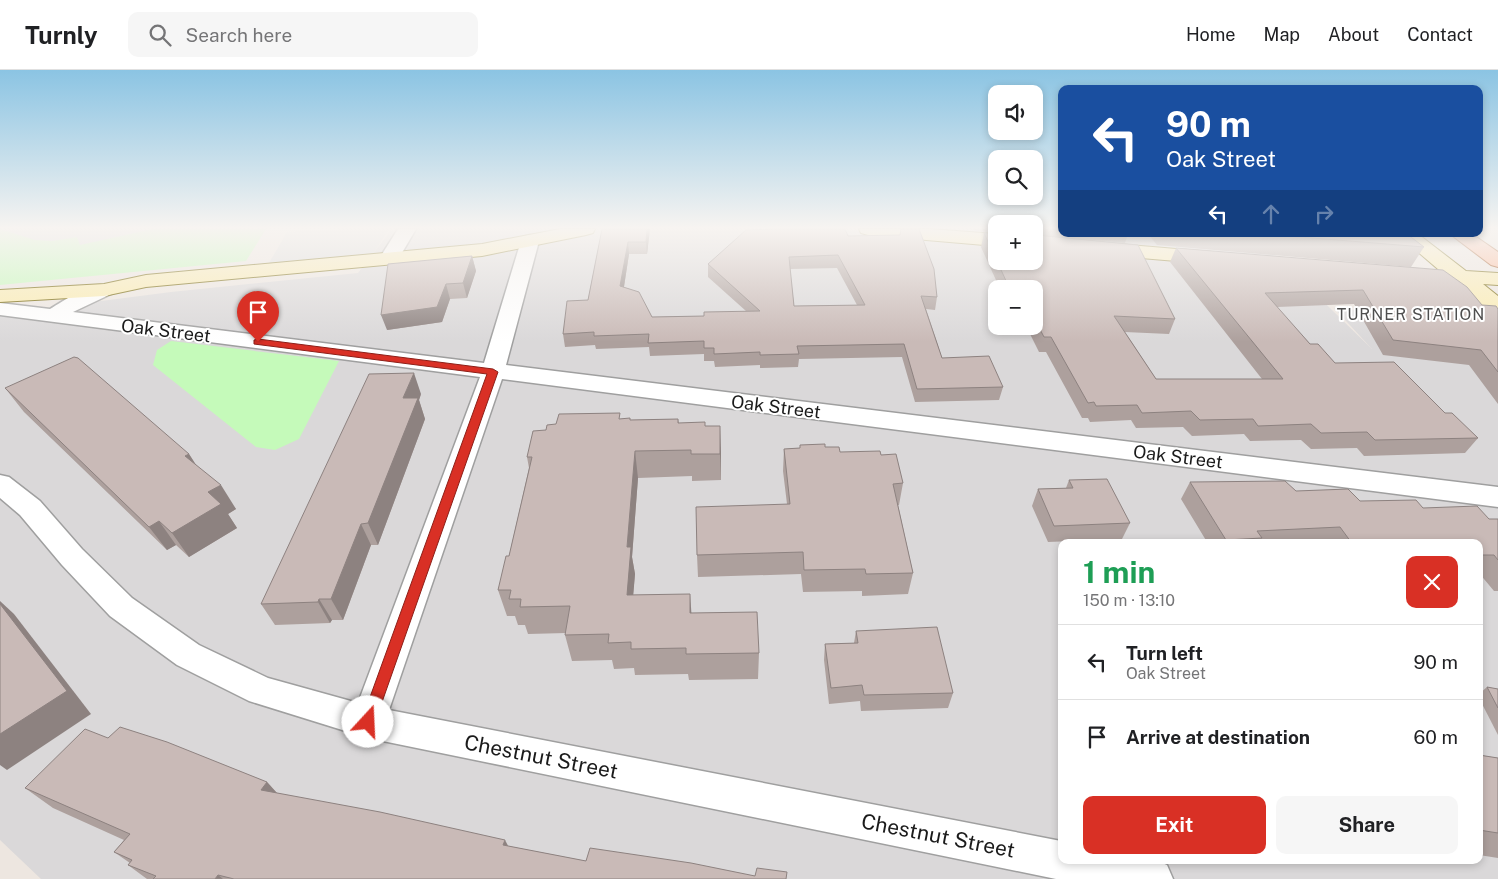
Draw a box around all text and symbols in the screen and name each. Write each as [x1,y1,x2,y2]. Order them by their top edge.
search box [128,12,478,57]
text: Turnly [25,21,98,49]
icon: search [146,21,174,49]
text: Search here [186,24,292,46]
text: Home [1186,24,1236,45]
text: Map [1264,24,1300,45]
text: About [1328,24,1379,45]
text: Contact [1407,24,1473,45]
map controls [988,85,1043,335]
button: sound [988,85,1043,140]
text: 90 m [1166,104,1251,145]
icon: left [1083,105,1148,170]
text: Oak Street [1166,146,1276,172]
button: search [988,150,1043,205]
icon: left [1204,200,1232,228]
icon: ahead [1257,200,1285,228]
icon: right [1310,200,1338,228]
button: + [988,215,1043,270]
button: − [988,280,1043,335]
pin [237,291,279,342]
icon: arrive [244,298,272,326]
district label: TURNER STATION [1337,305,1485,324]
street label: Oak Street [120,315,212,346]
street label: Oak Street [730,391,822,422]
street label: Oak Street [1132,441,1224,472]
text: 1 min [1083,554,1155,590]
button: close [1406,556,1458,608]
text: 150 m · 13:10 [1083,591,1175,610]
text: Turn left [1126,642,1203,664]
icon: left [1083,648,1111,676]
text: 90 m [1414,651,1458,673]
text: Oak Street [1126,664,1206,683]
position arrow [341,695,393,747]
icon: arrive [1083,723,1111,751]
text: Arrive at destination [1126,726,1310,748]
text: 60 m [1414,726,1458,748]
street label: Chestnut Street [462,729,620,784]
button: Exit [1083,796,1266,854]
button: Share [1276,796,1458,854]
street label: Chestnut Street [859,808,1017,863]

